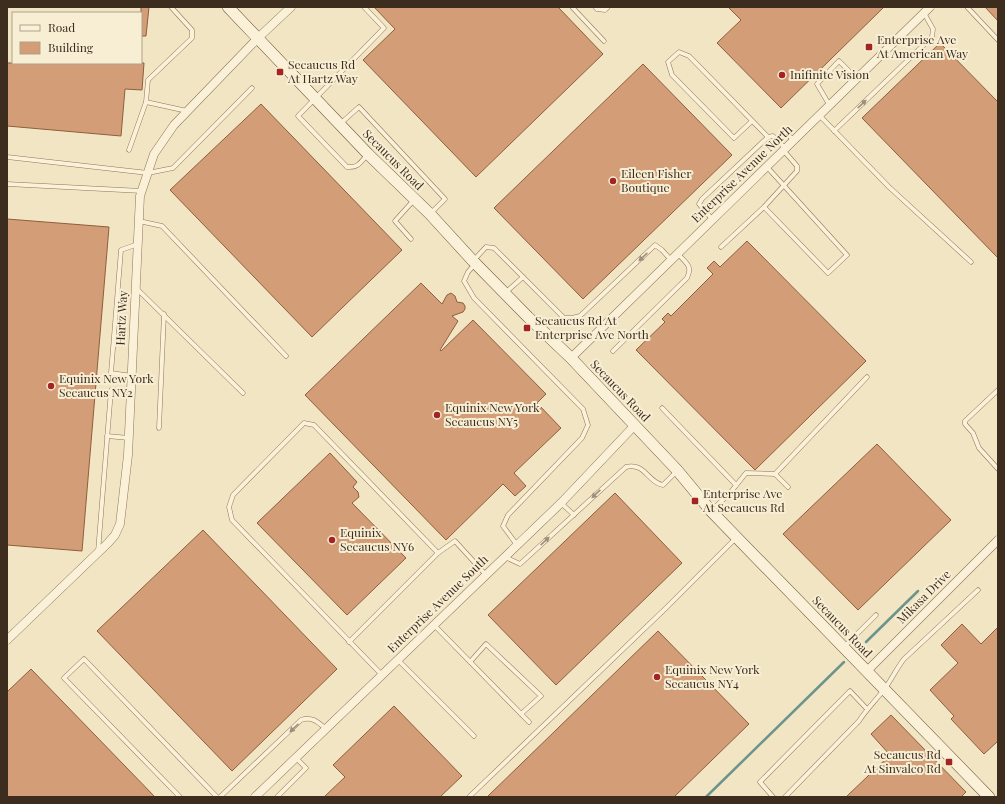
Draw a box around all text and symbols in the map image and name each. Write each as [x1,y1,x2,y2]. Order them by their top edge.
legend [12,12,142,64]
text: Road [48,19,75,35]
place label: Enterprise Ave At American Way [876,31,968,61]
text: Building [48,39,94,55]
marker: Enterprise Ave At American Way [864,42,874,52]
place label: Secaucus Rd At Hartz Way [287,56,358,86]
place label: Inifinite Vision [790,66,869,82]
marker: Secaucus Rd At Hartz Way [275,67,285,77]
marker: Inifinite Vision [777,70,787,80]
one-way arrow [857,99,867,109]
street label: Enterprise Avenue North [688,121,795,226]
street label: Secaucus Road [360,125,428,193]
place label: Eileen Fisher Boutique [621,165,692,195]
marker: Eileen Fisher Boutique [608,176,618,186]
one-way arrow [638,252,648,262]
street label: Hartz Way [112,290,130,346]
place label: Secaucus Rd At Enterprise Ave North [535,312,649,342]
marker: Secaucus Rd At Enterprise Ave North [522,323,532,333]
street label: Secaucus Road [587,356,654,425]
place label: Equinix New York Secaucus NY2 [59,370,154,400]
marker: Equinix New York Secaucus NY2 [46,381,56,391]
place label: Equinix New York Secaucus NY5 [445,399,540,429]
marker: Equinix New York Secaucus NY5 [432,410,442,420]
place label: Enterprise Ave At Secaucus Rd [702,485,785,515]
one-way arrow [591,489,601,499]
marker: Enterprise Ave At Secaucus Rd [690,496,700,506]
place label: Equinix Secaucus NY6 [340,524,414,554]
marker: Equinix Secaucus NY6 [327,535,337,545]
one-way arrow [540,537,550,546]
street label: Enterprise Avenue South [384,551,491,656]
street label: Mikasa Drive [893,566,954,627]
street label: Secaucus Road [809,592,876,661]
place label: Equinix New York Secaucus NY4 [665,661,760,691]
marker: Equinix New York Secaucus NY4 [652,672,662,682]
one-way arrow [289,723,298,732]
place label: Secaucus Rd At Sinvalco Rd [863,746,941,776]
marker: Secaucus Rd At Sinvalco Rd [944,757,954,767]

